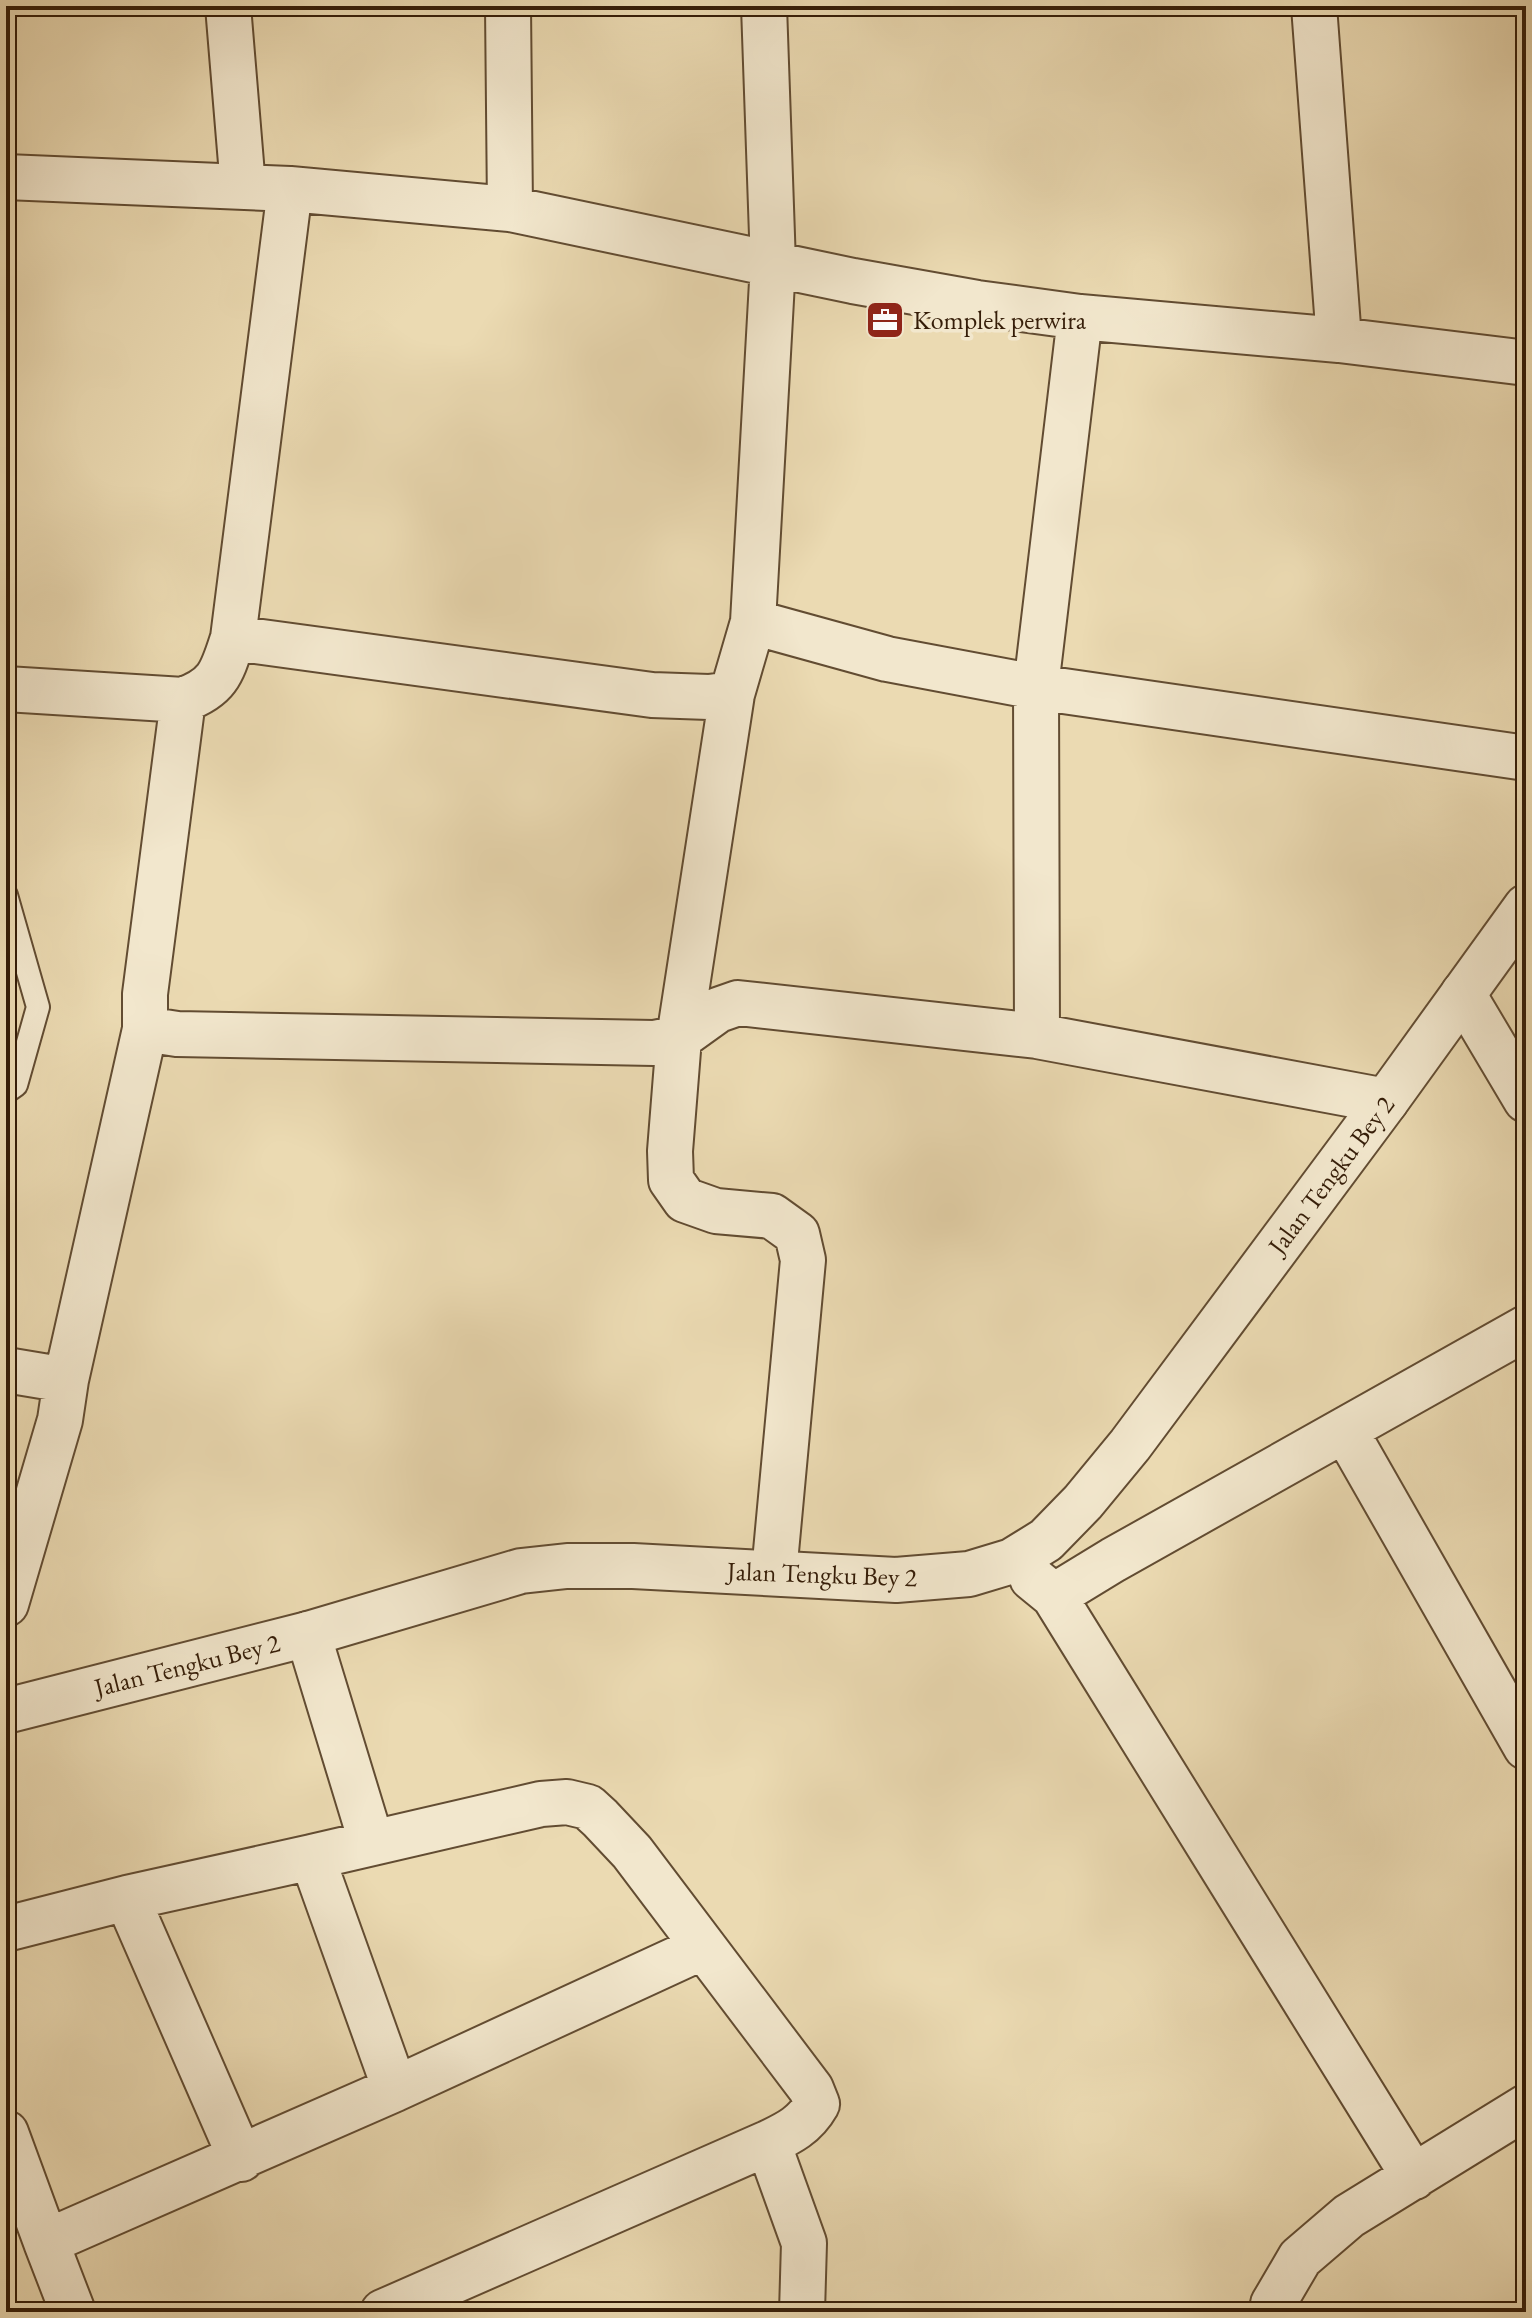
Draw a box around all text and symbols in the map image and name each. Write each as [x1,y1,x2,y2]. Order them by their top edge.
office icon: Komplek perwira [864,299,906,341]
place label: Komplek perwira [913,303,1087,337]
street label: Jalan Tengku Bey 2 [1259,1088,1402,1263]
street label: Jalan Tengku Bey 2 [724,1554,918,1594]
street label: Jalan Tengku Bey 2 [89,1625,284,1705]

